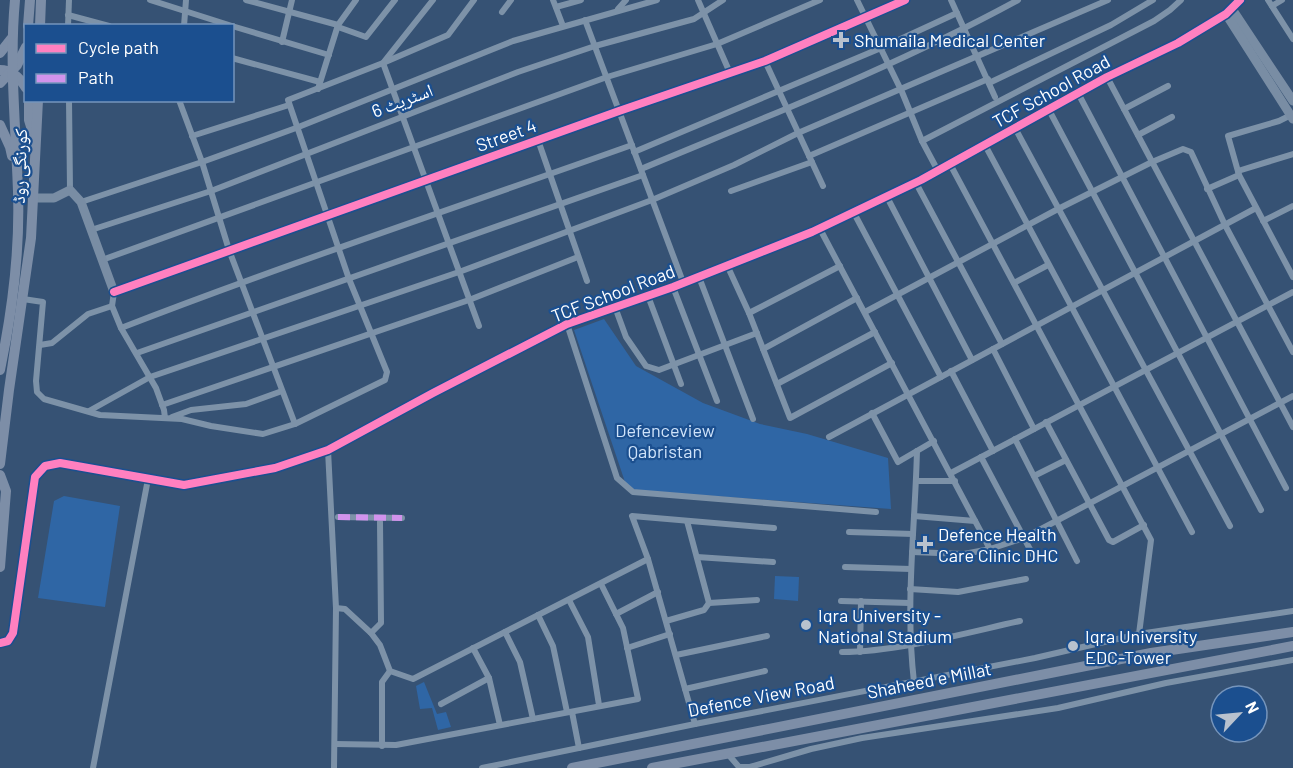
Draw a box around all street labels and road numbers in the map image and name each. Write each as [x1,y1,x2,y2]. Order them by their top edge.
street label: TCF School Road [988,50,1114,132]
street label: اسٹریٹ 6 [368,78,436,122]
street label: Street 4 [473,114,539,156]
street label: کورنگی روڈ [7,128,32,204]
street label: TCF School Road [548,259,678,327]
street label: Shaheed e Millat [865,657,993,703]
street label: Defence View Road [686,671,836,721]

